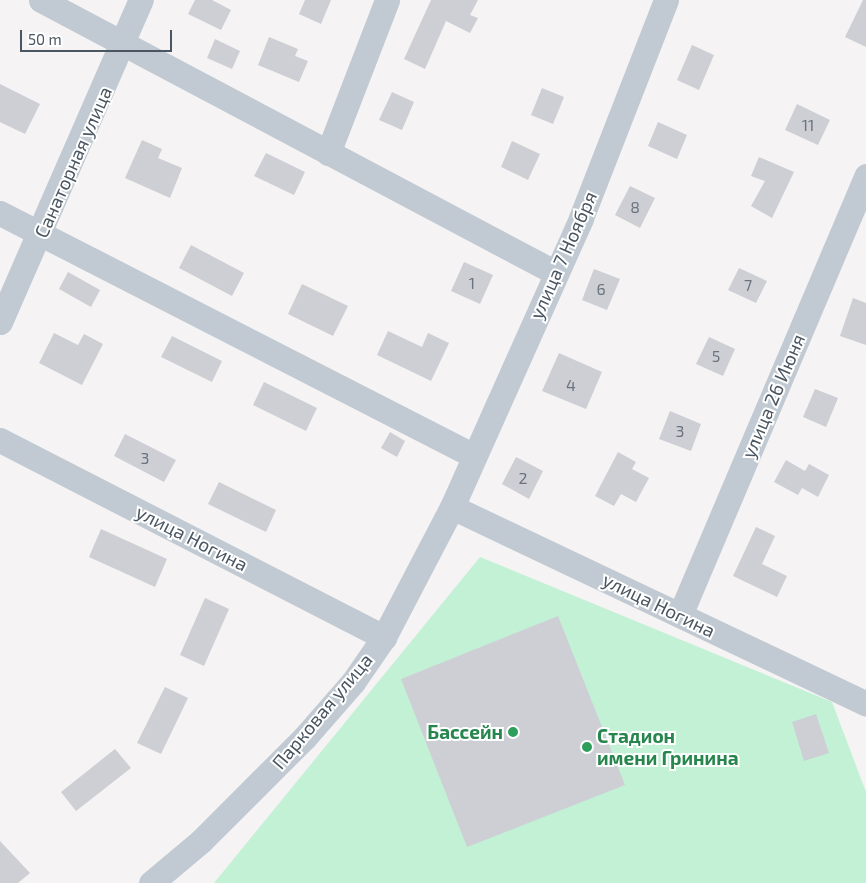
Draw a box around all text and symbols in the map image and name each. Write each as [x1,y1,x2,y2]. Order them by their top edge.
scale bar [22,20,175,52]
text: 50 m [28,30,62,48]
street label: Санаторная улица [29,83,117,241]
house number: 11 [802,115,814,135]
street label: улица 7 Ноября [525,188,601,322]
house number: 8 [630,197,640,217]
house number: 1 [469,273,475,293]
house number: 7 [744,275,752,295]
house number: 6 [596,279,606,299]
street label: улица 26 Июня [737,330,809,462]
house number: 5 [712,346,720,366]
house number: 4 [566,375,576,395]
house number: 3 [676,421,684,441]
house number: 3 [141,448,149,468]
house number: 2 [519,468,527,488]
street label: улица Ногина [132,500,252,576]
street label: улица Ногина [599,568,719,642]
street label: Парковая улица [267,649,377,773]
place label: Бассейн [427,721,503,743]
place label: Стадион имени Гринина [597,725,739,769]
marker: Бассейн [507,726,519,738]
marker: Стадион имени Гринина [581,741,593,753]

